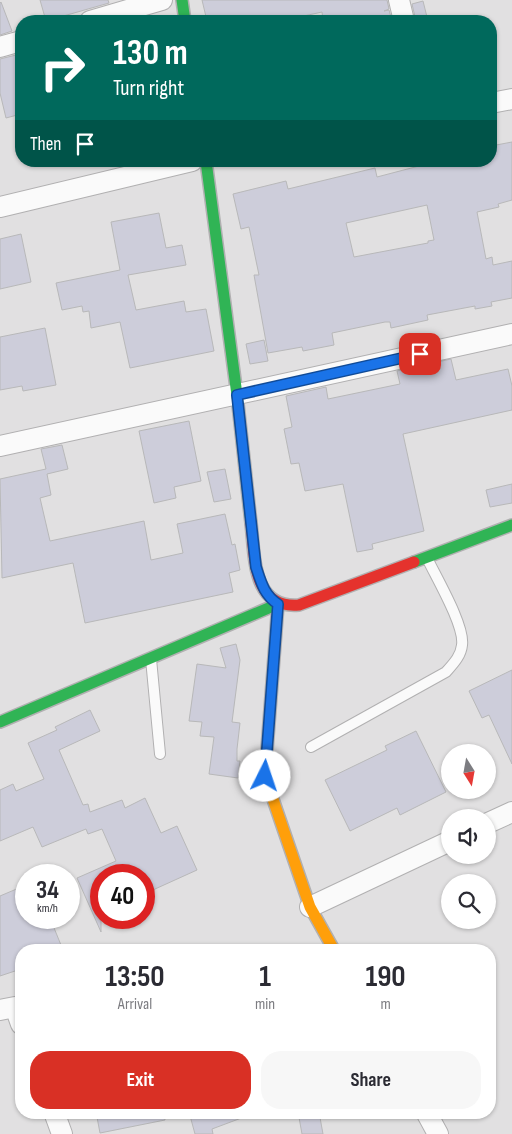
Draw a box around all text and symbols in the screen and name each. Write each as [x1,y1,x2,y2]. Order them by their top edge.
text: 130 m [113,32,188,75]
icon: right [30,35,95,100]
text: Turn right [113,75,184,102]
icon: arrive [71,130,99,158]
text: Then [30,133,61,156]
pin [399,333,441,375]
icon: arrive [406,340,434,368]
north arrow [441,744,496,799]
map controls [441,744,496,929]
position arrow [238,749,290,801]
button: sound [441,809,496,864]
speed limit sign: 40 [90,864,155,929]
button: search [441,874,496,929]
text: 34 [36,875,59,906]
text: km/h [37,901,58,916]
text: 13:50 [105,959,165,995]
text: 1 [259,959,271,995]
text: 190 [365,959,406,995]
text: Arrival [118,995,152,1014]
text: min [255,995,275,1014]
text: m [380,995,391,1014]
button: Exit [30,1051,251,1109]
button: Share [261,1051,481,1109]

